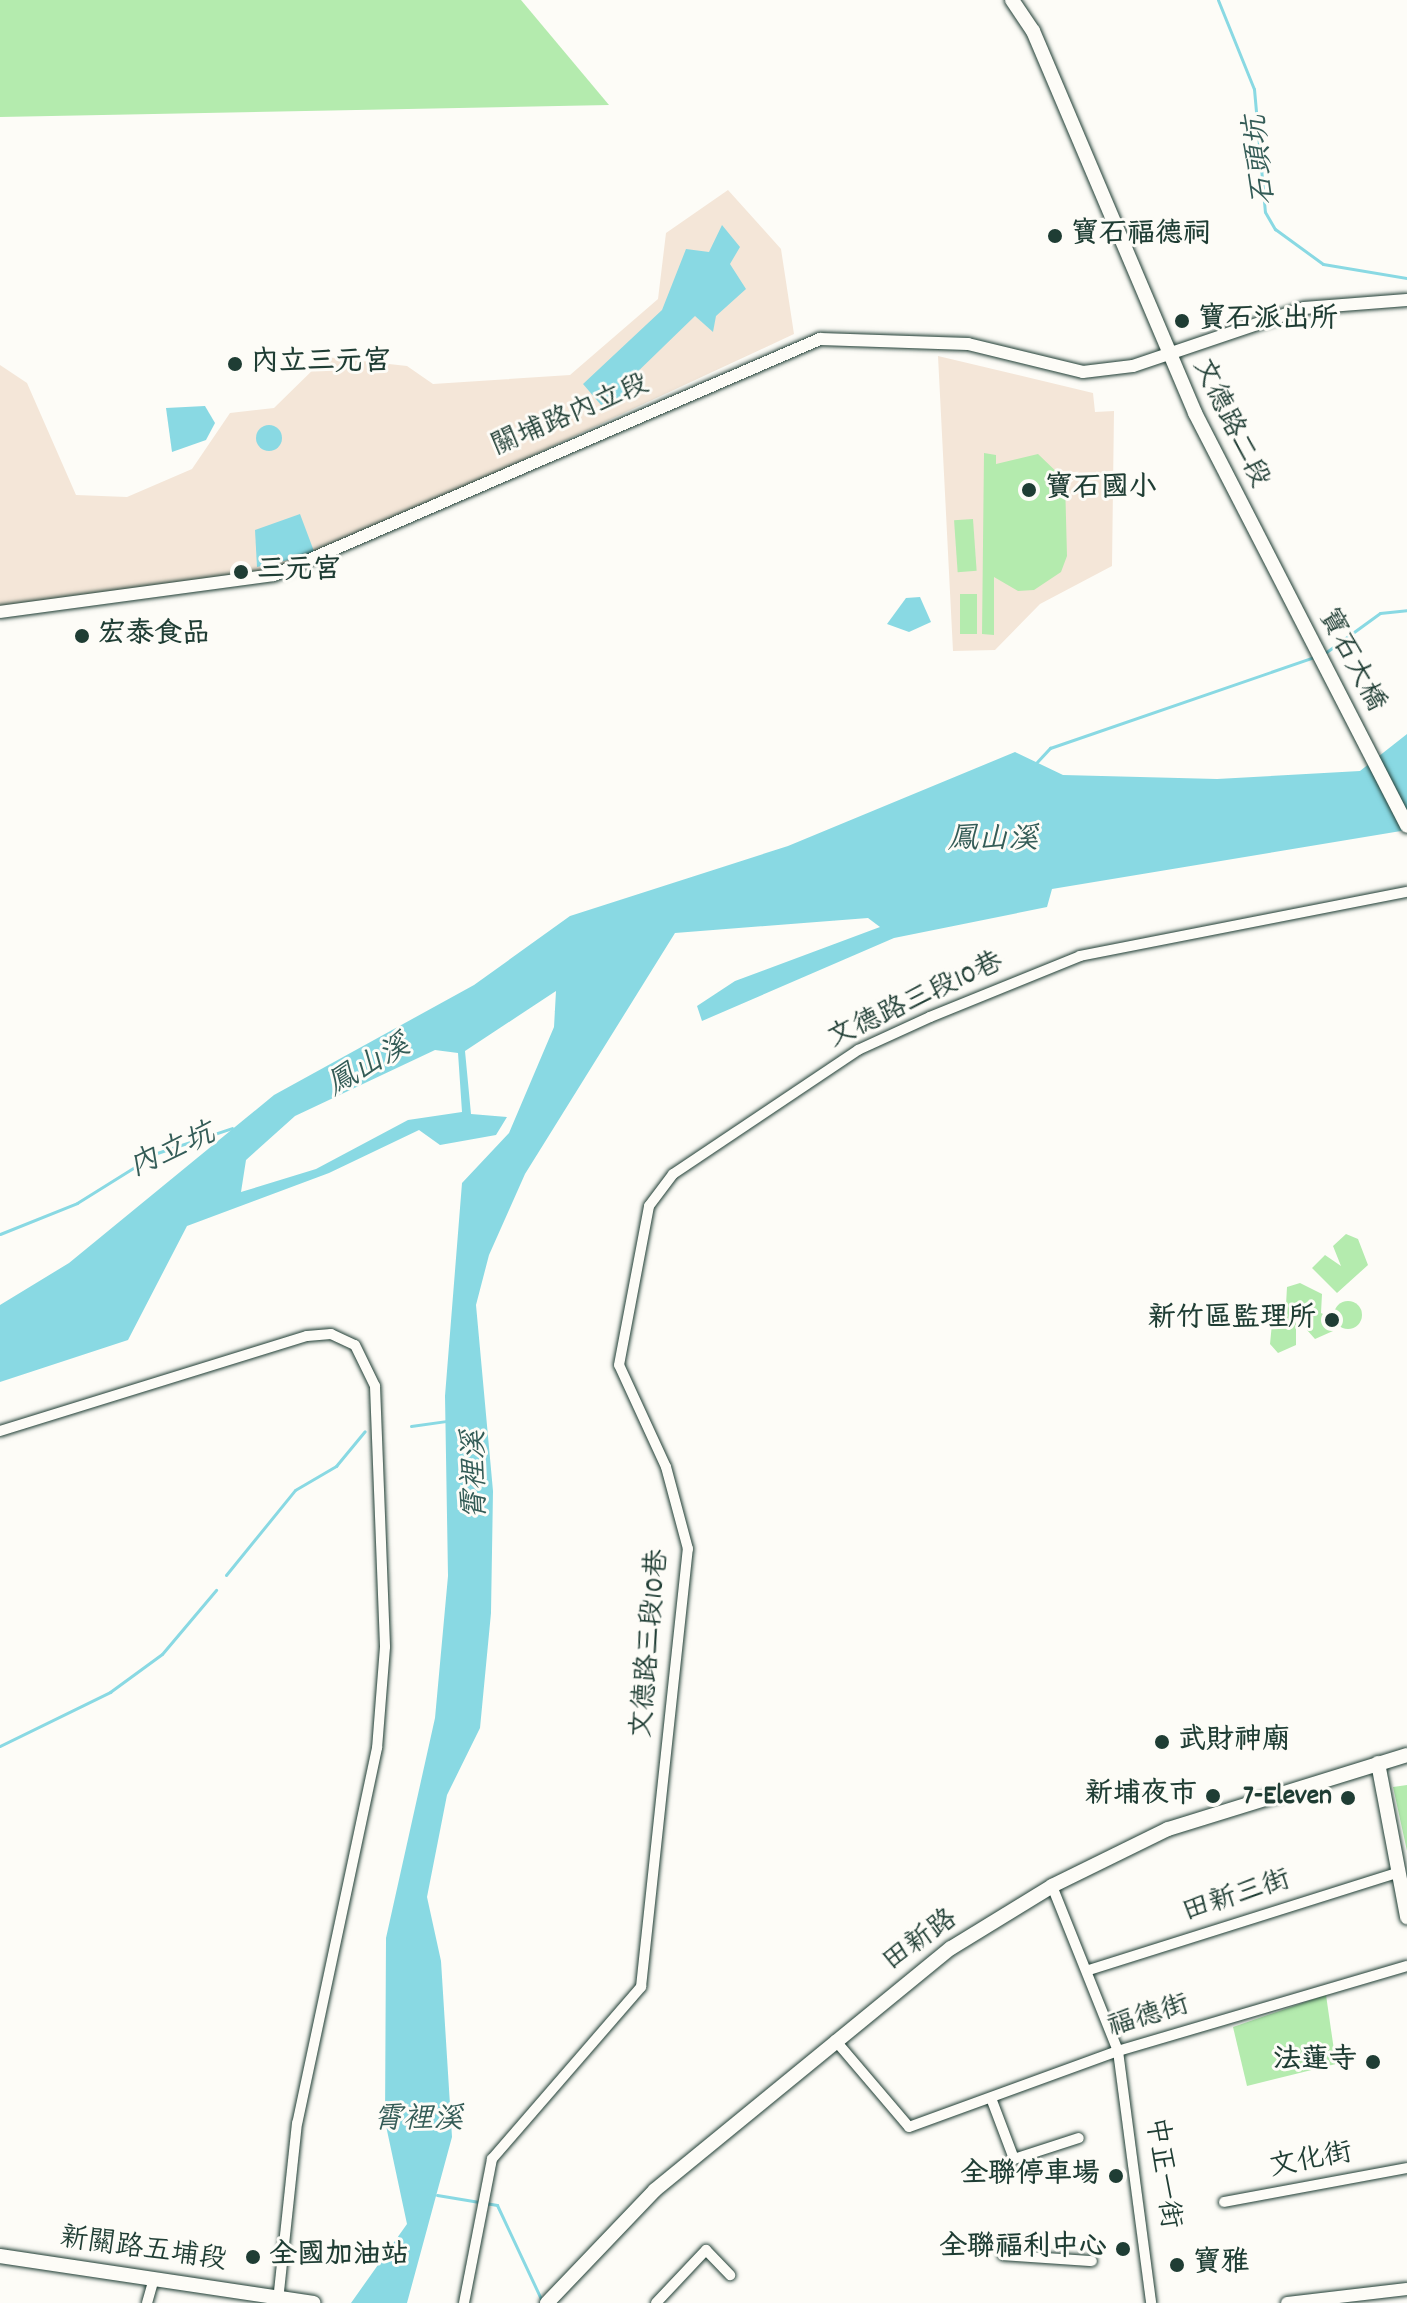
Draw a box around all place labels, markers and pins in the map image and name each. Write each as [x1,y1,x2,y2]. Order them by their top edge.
place label: 寶石福德祠 [1071,219,1211,253]
marker: 寶石福德祠 [1046,227,1064,245]
place label: 寶石派出所 [1198,304,1338,338]
marker: 寶石派出所 [1173,312,1191,330]
place label: 內立三元宮 [251,347,391,381]
marker: 內立三元宮 [226,355,244,373]
place label: 寶石國小 [1045,473,1157,507]
marker: 寶石國小 [1020,481,1038,499]
place label: 三元宮 [257,555,341,589]
marker: 三元宮 [232,563,250,581]
place label: 宏泰食品 [98,619,210,653]
marker: 宏泰食品 [73,627,91,645]
place label: 新竹區監理所 [1148,1303,1316,1337]
marker: 新竹區監理所 [1323,1311,1341,1329]
place label: 武財神廟 [1178,1725,1290,1759]
marker: 武財神廟 [1153,1733,1171,1751]
place label: 新埔夜市 [1085,1779,1197,1813]
place label: 7-Eleven [1243,1781,1332,1815]
marker: 新埔夜市 [1204,1787,1222,1805]
marker: 7-Eleven [1339,1789,1357,1807]
place label: 法蓮寺 [1273,2045,1357,2079]
marker: 法蓮寺 [1364,2053,1382,2071]
place label: 全聯停車場 [960,2159,1100,2193]
marker: 全聯停車場 [1107,2167,1125,2185]
place label: 全聯福利中心 [939,2232,1107,2266]
place label: 全國加油站 [269,2240,409,2274]
marker: 全聯福利中心 [1114,2240,1132,2258]
marker: 全國加油站 [244,2248,262,2266]
place label: 寶雅 [1193,2248,1249,2282]
marker: 寶雅 [1168,2256,1186,2274]

